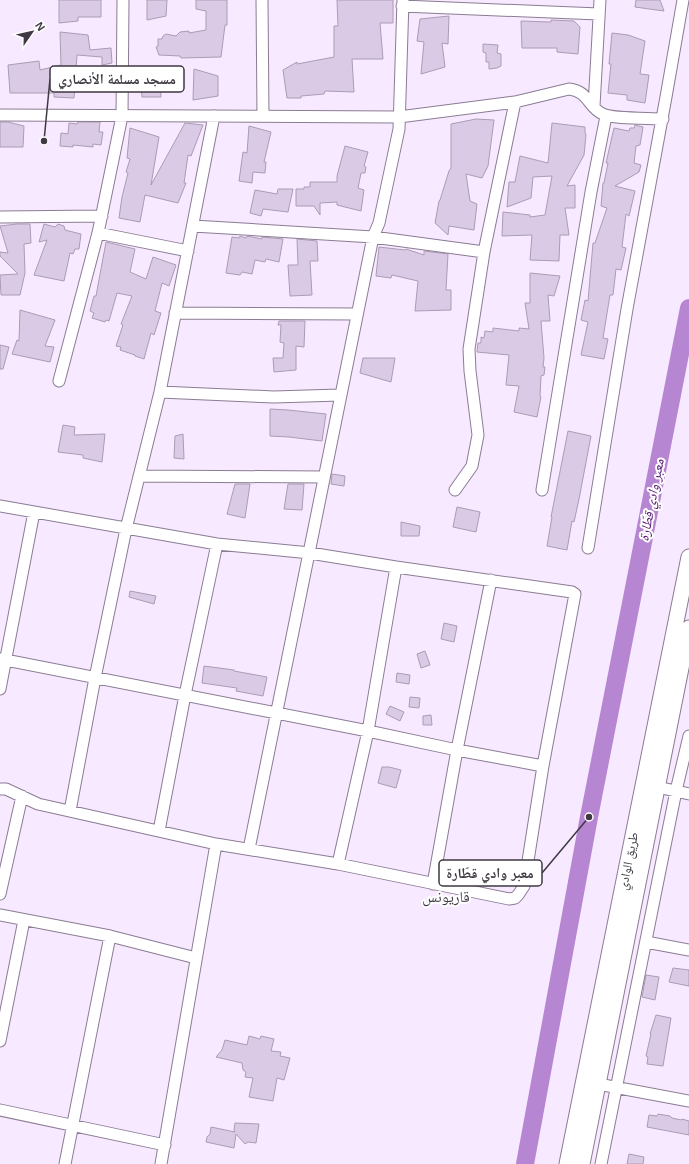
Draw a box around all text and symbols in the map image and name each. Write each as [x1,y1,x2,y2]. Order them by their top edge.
north arrow [12,12,52,52]
text: N [33,20,48,33]
callout: مسجد مسلمة الأنصاري [50,66,184,92]
text: مسجد مسلمة الأنصاري [58,71,176,90]
water label: معبر وادي قطّارة [635,457,670,543]
street label: طريق الوادي [615,831,644,892]
callout: معبر وادي قطّارة [439,860,542,886]
text: معبر وادي قطّارة [446,865,534,884]
district label: قاريونس [422,888,470,907]

